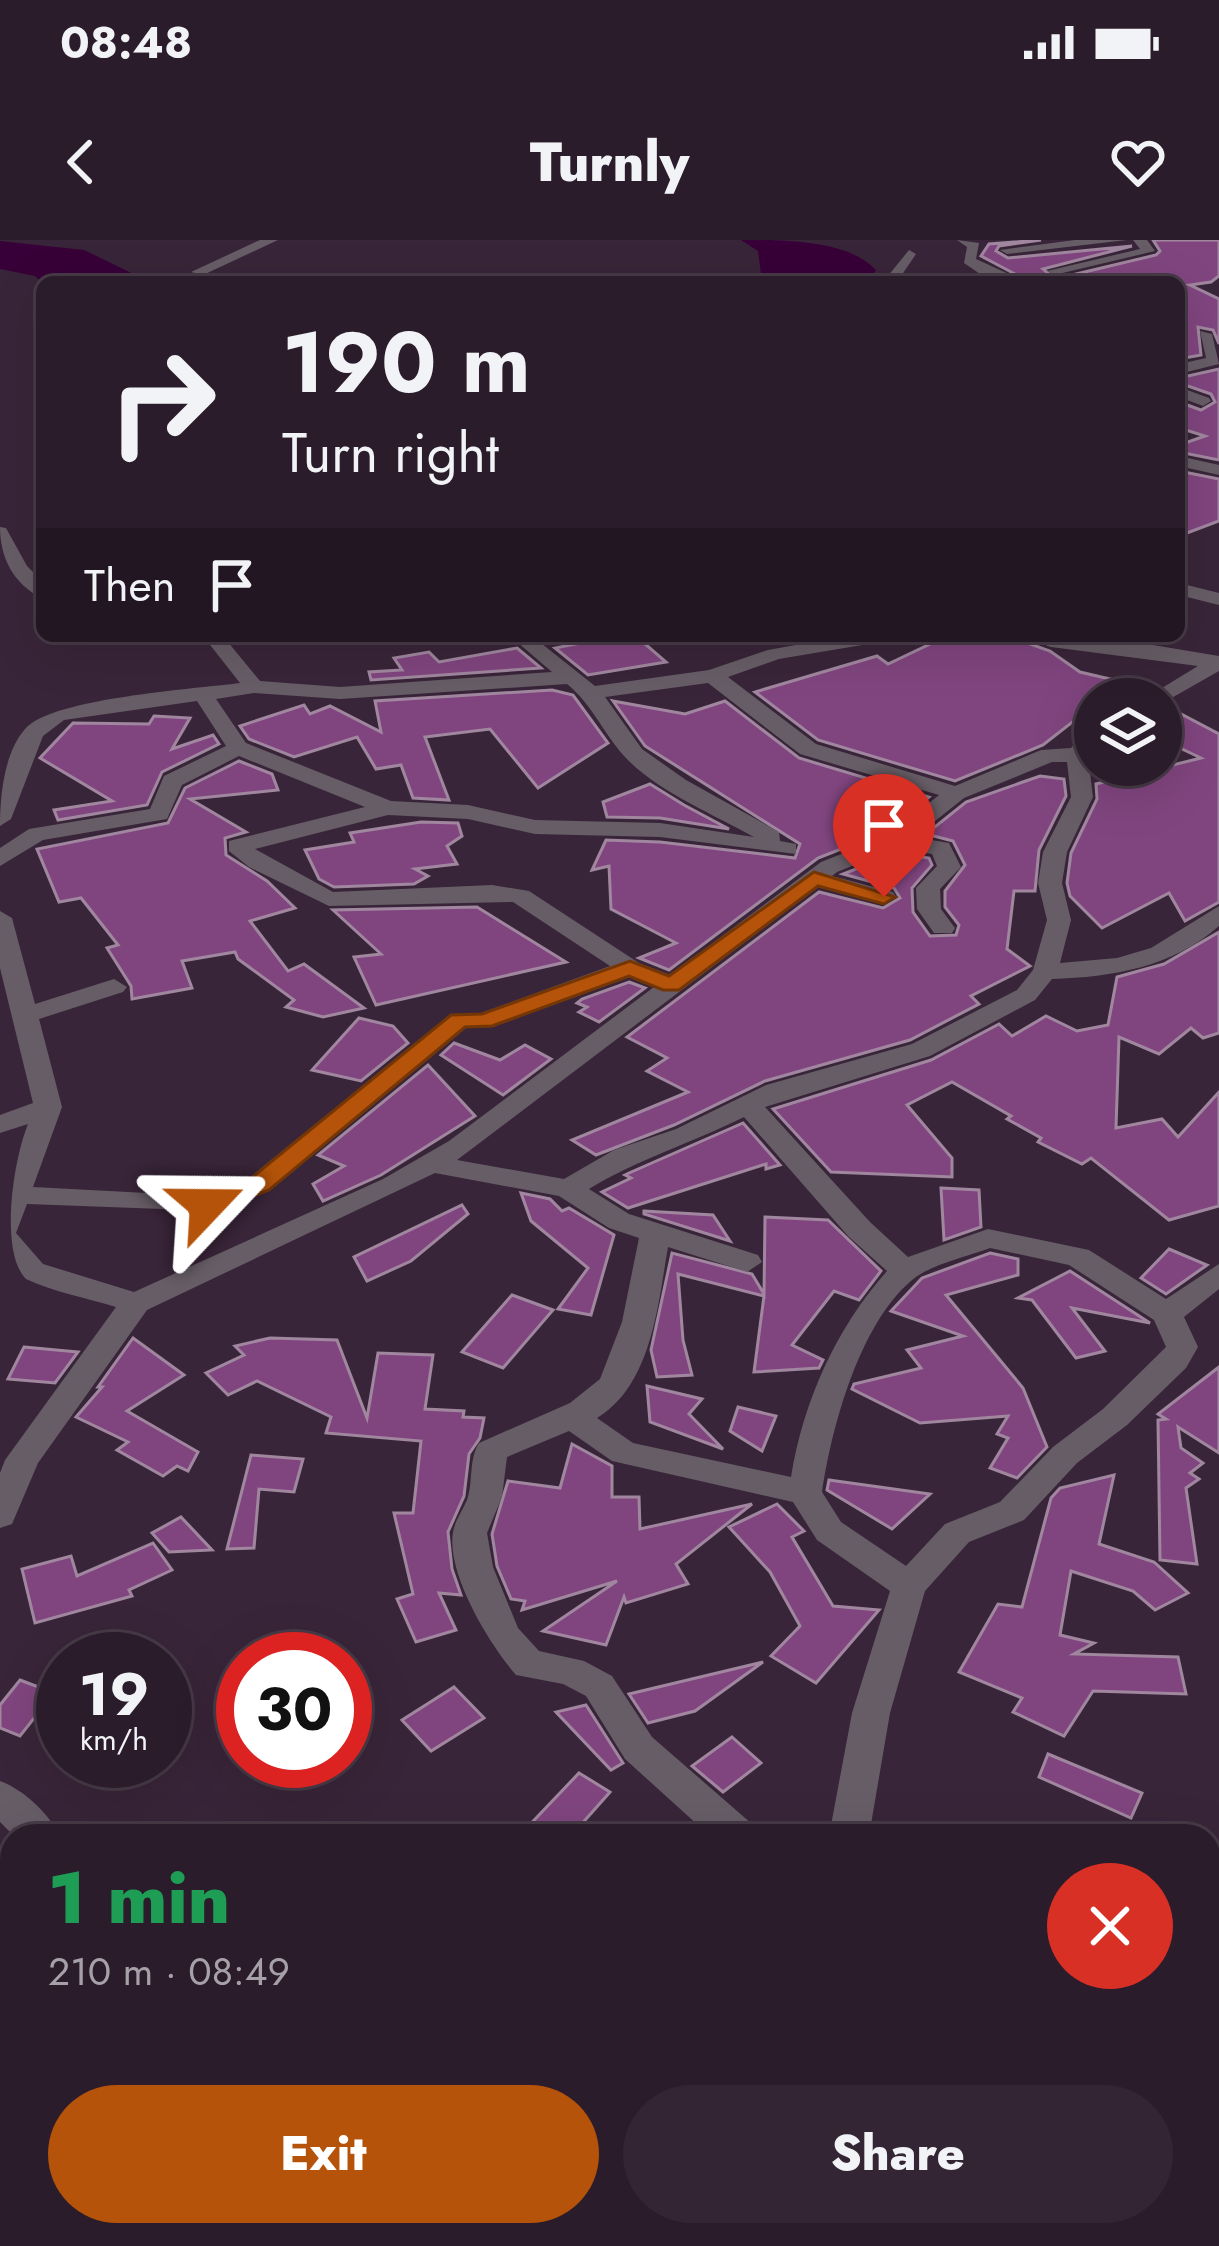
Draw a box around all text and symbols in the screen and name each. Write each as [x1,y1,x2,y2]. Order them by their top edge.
text: 08:48 [60,10,192,75]
text: Turnly [530,123,689,201]
icon: back [48,129,114,195]
icon: heart [1105,129,1171,195]
text: 190 m [282,302,531,424]
icon: right [84,324,240,480]
text: Turn right [282,414,499,492]
icon: arrive [199,552,265,618]
text: Then [84,553,175,618]
map controls [1074,678,1182,786]
button: layers [1074,678,1182,786]
pin [833,774,935,897]
icon: arrive [851,792,917,858]
position arrow [144,1142,270,1268]
speed limit sign: 30 [216,1632,372,1788]
text: 19 [79,1651,149,1738]
text: km/h [80,1718,148,1761]
text: 1 min [48,1846,230,1950]
button: close [1047,1863,1173,1989]
text: 210 m · 08:49 [48,1943,290,2000]
button: Exit [48,2085,599,2223]
button: Share [623,2085,1173,2223]

